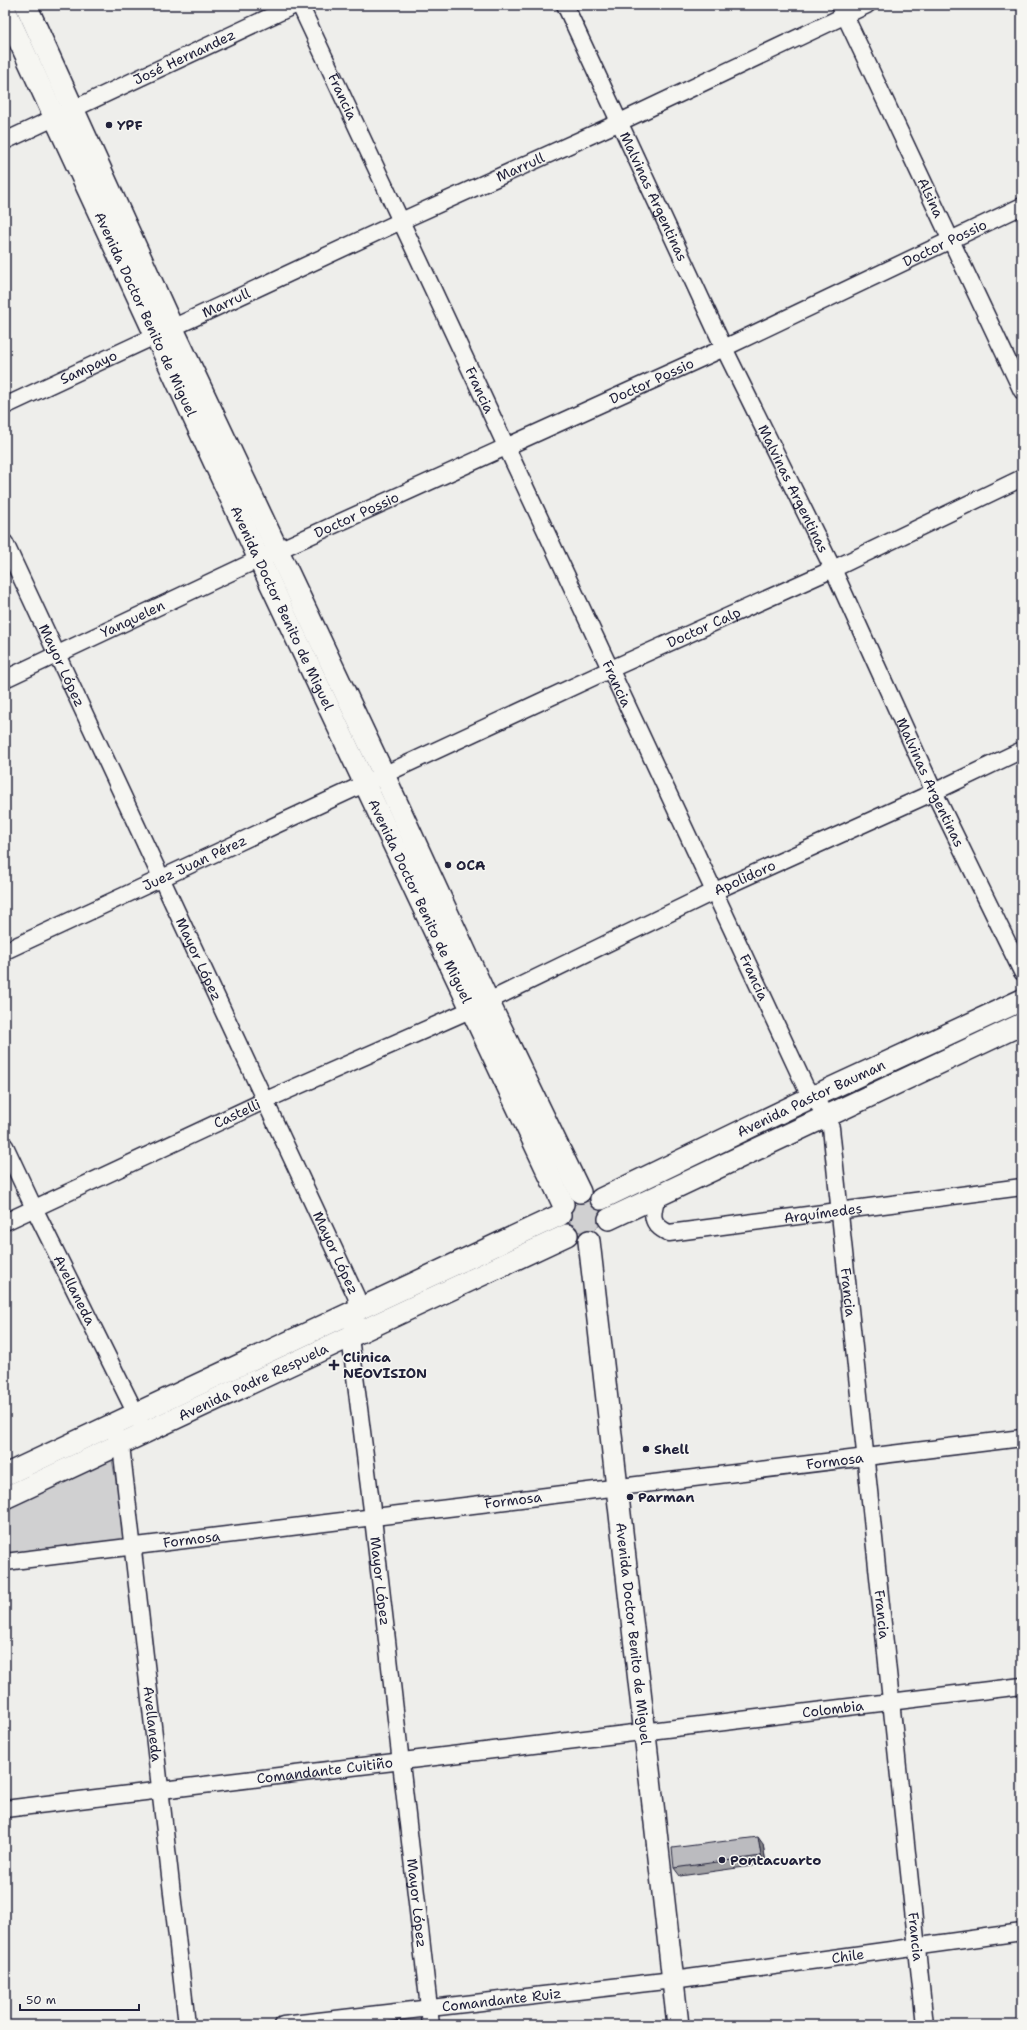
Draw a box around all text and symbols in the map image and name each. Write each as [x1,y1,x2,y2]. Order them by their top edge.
street label: José Hernandez [130,25,238,89]
street label: Francia [324,70,361,123]
place label: YPF [117,116,143,134]
marker: YPF [104,120,114,130]
street label: Malvinas Argentinas [616,129,692,264]
street label: Marrull [493,148,548,186]
street label: Alsina [914,175,948,221]
street label: Avenida Doctor Benito de Miguel [91,209,201,420]
street label: Doctor Possio [900,215,990,271]
street label: Marrull [199,283,254,322]
street label: Sampayo [57,346,120,388]
street label: Doctor Possio [606,354,697,408]
street label: Francia [461,364,499,416]
street label: Malvinas Argentinas [754,422,833,556]
street label: Doctor Possio [311,488,402,542]
street label: Avenida Doctor Benito de Miguel [227,503,338,714]
street label: Yanquelen [98,596,168,642]
street label: Doctor Calp [664,603,743,652]
street label: Mayor López [35,621,89,710]
street label: Francia [598,657,636,710]
street label: Malvinas Argentinas [893,715,969,850]
street label: Avenida Doctor Benito de Miguel [364,796,476,1007]
street label: Juez Juan Pérez [140,831,249,895]
place label: OCA [456,856,486,874]
street label: Apolidoro [711,856,778,899]
marker: OCA [443,860,453,870]
street label: Mayor López [172,915,226,1003]
street label: Francia [736,951,773,1004]
street label: Avenida Pastor Bauman [734,1055,888,1141]
street label: Castelli [211,1095,263,1132]
street label: Arquímedes [783,1199,863,1227]
street label: Mayor López [309,1208,363,1297]
street label: Avellaneda [50,1252,100,1328]
street label: Francia [837,1267,860,1318]
street label: Avenida Padre Respuela [175,1339,331,1425]
place label: Clinica NEOVISION [343,1348,427,1382]
marker: Clinica NEOVISION [328,1359,340,1371]
place label: Shell [654,1440,689,1458]
marker: Shell [641,1444,651,1454]
street label: Formosa [805,1448,865,1473]
street label: Formosa [484,1488,543,1512]
place label: Parman [638,1488,695,1506]
marker: Parman [625,1492,635,1502]
street label: Avenida Doctor Benito de Miguel [612,1521,655,1746]
street label: Formosa [162,1527,222,1552]
street label: Mayor López [366,1536,394,1627]
street label: Francia [870,1589,894,1640]
street label: Avellaneda [139,1685,166,1763]
street label: Colombia [801,1696,865,1722]
street label: Comandante Cuitiño [256,1753,394,1788]
place label: Pontacuarto [730,1851,821,1869]
marker: Pontacuarto [717,1855,727,1865]
street label: Mayor López [403,1857,431,1948]
street label: Francia [904,1911,927,1962]
street label: Chile [830,1945,865,1967]
street label: Comandante Ruiz [441,1984,562,2016]
scale bar [20,1986,139,2012]
text: 50 m [26,1992,56,2008]

